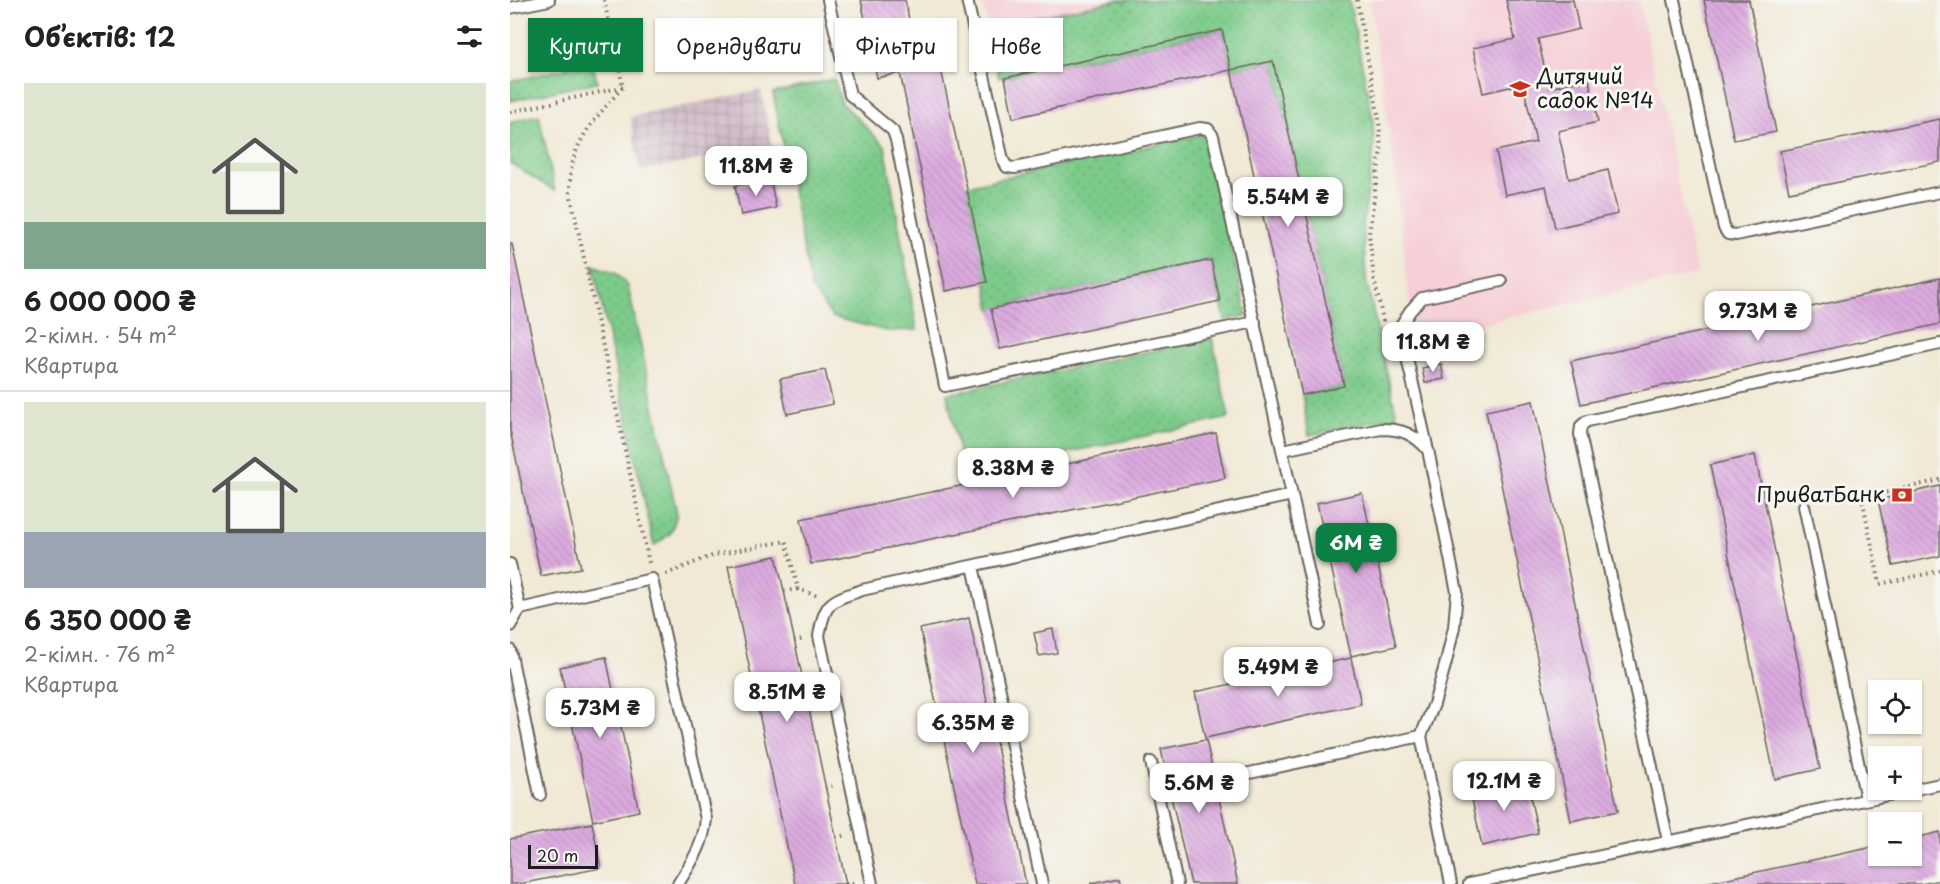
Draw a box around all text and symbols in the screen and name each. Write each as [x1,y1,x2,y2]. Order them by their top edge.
text: Об’єктів: 12 [24,17,175,56]
chip: Купити [528,18,643,72]
chip: Орендувати [655,18,823,72]
chip: Фільтри [835,18,957,72]
chip: Нове [969,18,1063,72]
icon: filters [453,20,486,53]
place label: Дитячий садок №14 [1536,59,1654,115]
school or university icon: Дитячий садок №14 [1508,77,1532,101]
icon: home [201,122,309,230]
pin: 11.8M ₴ [701,146,811,197]
text: 11.8M ₴ [719,150,793,180]
pin: 5.54M ₴ [1233,177,1343,228]
text: 5.54M ₴ [1247,181,1329,211]
text: 6 000 000 ₴ [24,281,196,320]
pin: 9.73M ₴ [1703,291,1813,342]
text: 9.73M ₴ [1718,295,1798,325]
text: 2-кімн. · 54 m² [24,320,177,350]
pin: 11.8M ₴ [1378,322,1488,373]
text: 11.8M ₴ [1396,326,1470,356]
text: Квартира [24,350,118,380]
icon: home [201,441,309,549]
pin: 8.38M ₴ [958,448,1068,499]
text: 8.38M ₴ [972,452,1054,482]
place label: ПриватБанк [1757,477,1886,509]
bank icon: ПриватБанк [1890,483,1914,507]
pin: 6M ₴ [1320,523,1392,574]
text: 6M ₴ [1330,527,1382,557]
text: 6 350 000 ₴ [24,600,191,639]
text: 2-кімн. · 76 m² [24,639,175,669]
pin: 5.49M ₴ [1223,647,1333,698]
text: 5.49M ₴ [1238,651,1318,681]
text: Квартира [24,669,118,699]
pin: 8.51M ₴ [732,672,842,723]
text: 8.51M ₴ [748,676,826,706]
map controls [1868,680,1922,866]
button: locate [1868,680,1922,734]
pin: 5.73M ₴ [545,688,655,739]
text: 5.73M ₴ [560,692,640,722]
pin: 6.35M ₴ [918,703,1028,754]
text: 6.35M ₴ [931,707,1015,737]
button: + [1868,746,1922,800]
pin: 12.1M ₴ [1449,761,1559,812]
pin: 5.6M ₴ [1150,763,1248,814]
text: 12.1M ₴ [1467,765,1541,795]
text: 5.6M ₴ [1164,767,1234,797]
button: − [1868,812,1922,866]
scale bar [528,842,598,870]
text: 20 m [537,843,578,867]

